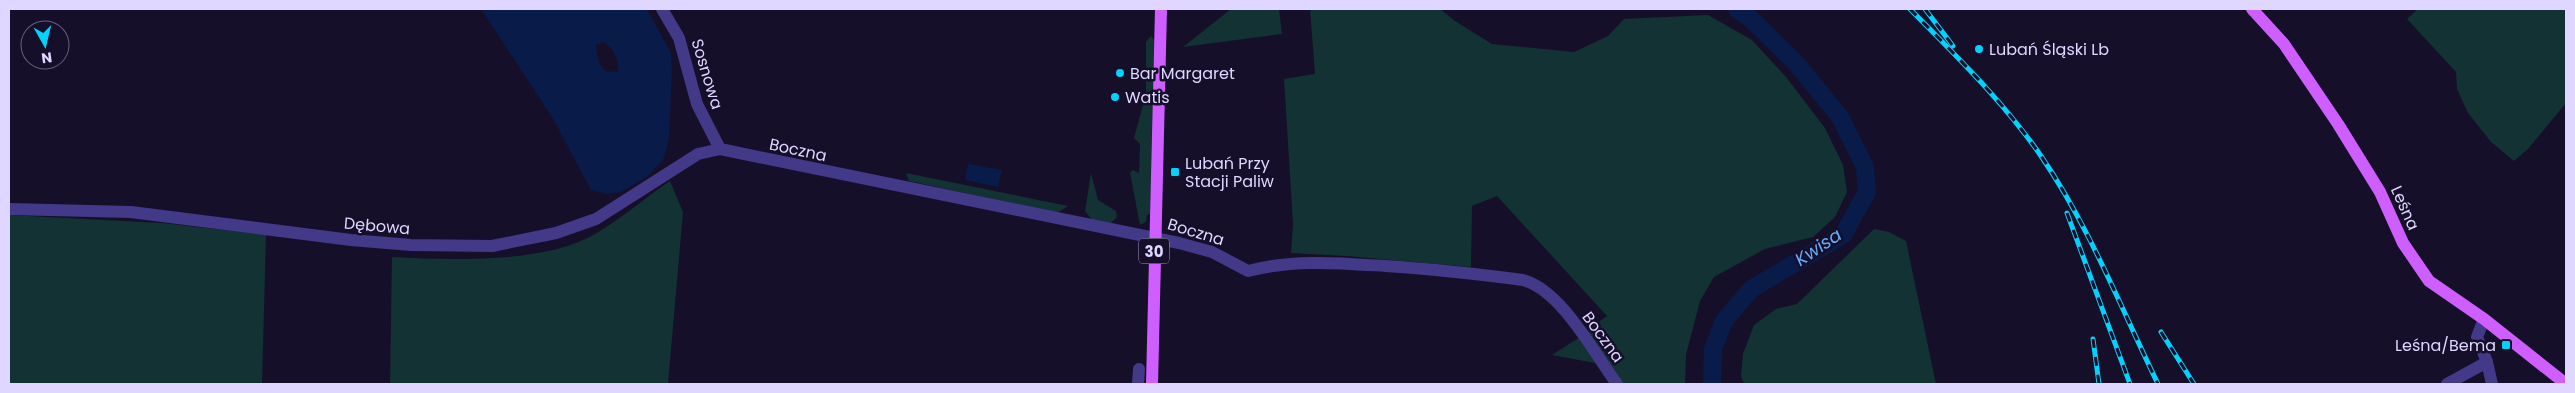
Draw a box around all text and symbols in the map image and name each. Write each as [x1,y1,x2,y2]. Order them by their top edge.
north arrow [20,20,70,70]
street label: Sosnowa [685,36,729,112]
place label: Lubań Śląski Lb [1989,38,2109,61]
marker: Lubań Śląski Lb [1973,43,1985,55]
text: N [40,47,53,69]
place label: Bar Margaret [1130,62,1235,85]
marker: Bar Margaret [1114,67,1126,79]
place label: Watis [1125,86,1170,109]
marker: Watis [1109,91,1121,103]
street label: Boczna [767,133,829,167]
place label: Lubań Przy Stacji Paliw [1185,152,1274,193]
marker: Lubań Przy Stacji Paliw [1169,166,1181,178]
street label: Leśna [2385,182,2425,234]
street label: Dębowa [343,212,411,240]
street label: Boczna [1165,213,1227,251]
water label: Kwisa [1790,222,1846,272]
road number: 30 [1139,238,1169,264]
street label: Boczna [1577,307,1629,367]
place label: Leśna/Bema [2395,334,2496,357]
marker: Leśna/Bema [2500,339,2512,351]

